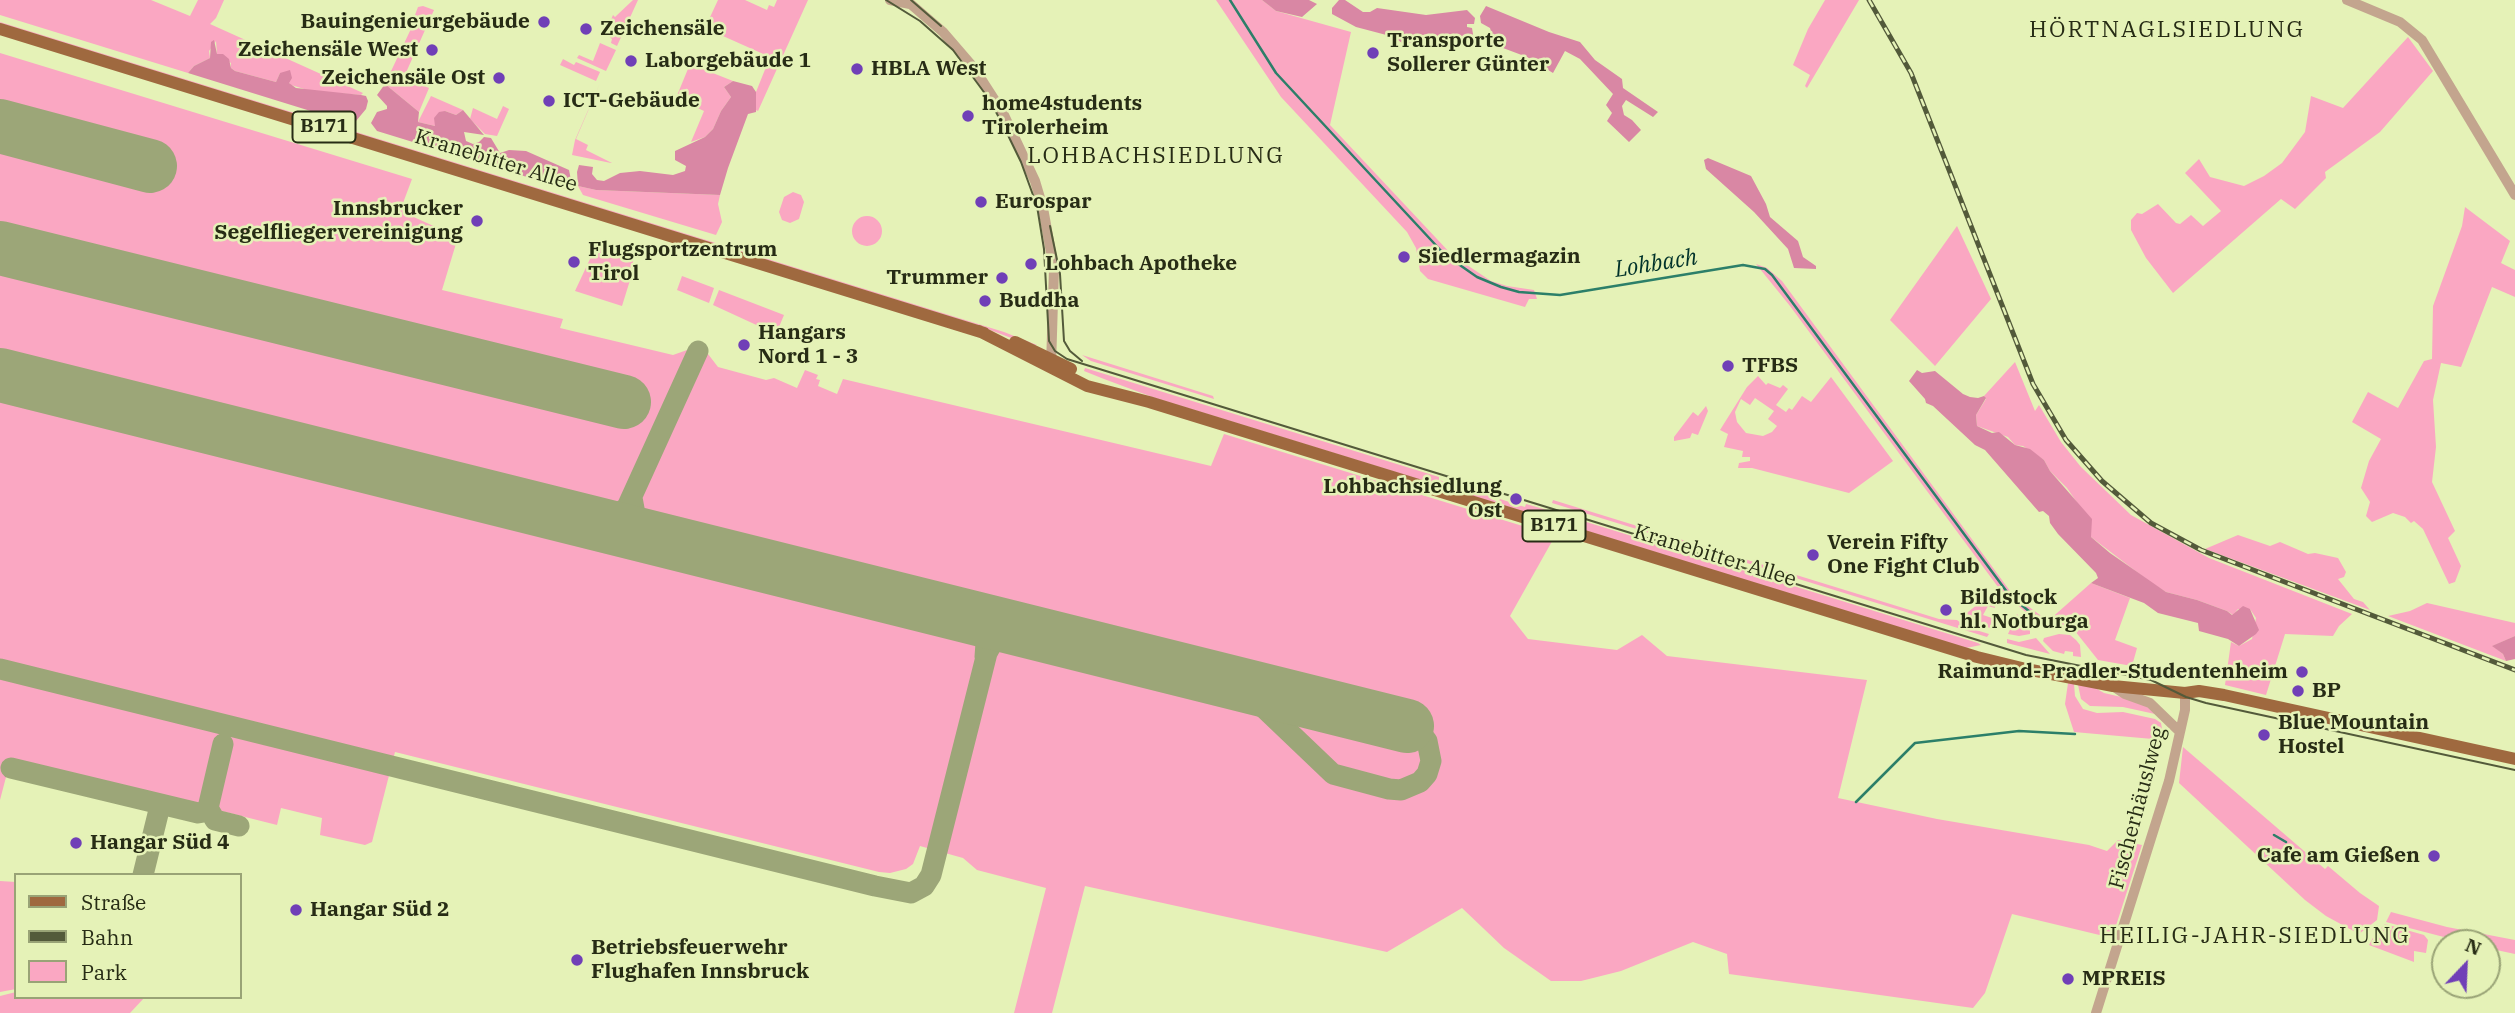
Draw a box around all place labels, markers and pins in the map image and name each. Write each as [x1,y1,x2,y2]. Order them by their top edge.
place label: Bauingenieurgebäude [301,9,530,35]
marker: Bauingenieurgebäude [536,14,552,30]
place label: Zeichensäle [600,16,725,42]
marker: Zeichensäle [578,21,594,37]
place label: Transporte Sollerer Günter [1387,28,1549,78]
place label: Zeichensäle West [238,37,418,63]
marker: Zeichensäle West [424,42,440,58]
marker: Transporte Sollerer Günter [1365,45,1381,61]
place label: Laborgebäude 1 [645,48,811,74]
marker: Laborgebäude 1 [623,53,639,69]
place label: HBLA West [871,56,986,82]
marker: HBLA West [849,61,865,77]
place label: Zeichensäle Ost [321,65,485,91]
marker: Zeichensäle Ost [491,70,507,86]
place label: ICT-Gebäude [563,88,700,114]
place label: home4students Tirolerheim [982,91,1142,141]
marker: ICT-Gebäude [541,93,557,109]
marker: home4students Tirolerheim [960,108,976,124]
place label: Eurospar [995,189,1091,215]
marker: Eurospar [973,194,989,210]
place label: Innsbrucker Segelfliegervereinigung [214,196,463,246]
marker: Innsbrucker Segelfliegervereinigung [469,213,485,229]
place label: Flugsportzentrum Tirol [588,237,778,287]
place label: Siedlermagazin [1418,244,1581,270]
marker: Siedlermagazin [1396,249,1412,265]
place label: Lohbach Apotheke [1045,251,1237,277]
marker: Flugsportzentrum Tirol [566,254,582,270]
marker: Lohbach Apotheke [1023,256,1039,272]
place label: Trummer [886,265,988,291]
marker: Trummer [994,270,1010,286]
place label: Buddha [999,288,1079,314]
marker: Buddha [977,293,993,309]
place label: Hangars Nord 1 - 3 [758,320,858,370]
marker: Hangars Nord 1 - 3 [736,337,752,353]
place label: TFBS [1742,353,1798,379]
marker: TFBS [1720,358,1736,374]
place label: Lohbachsiedlung Ost [1323,474,1502,524]
marker: Lohbachsiedlung Ost [1508,491,1524,507]
place label: Verein Fifty One Fight Club [1827,530,1980,580]
marker: Verein Fifty One Fight Club [1805,547,1821,563]
place label: Bildstock hl. Notburga [1960,585,2089,635]
marker: Bildstock hl. Notburga [1938,602,1954,618]
place label: Raimund-Pradler-Studentenheim [1937,659,2288,685]
marker: Raimund-Pradler-Studentenheim [2294,664,2310,680]
place label: BP [2312,678,2341,704]
marker: BP [2290,683,2306,699]
place label: Blue Mountain Hostel [2278,710,2429,760]
marker: Blue Mountain Hostel [2256,727,2272,743]
place label: Hangar Süd 4 [90,830,230,856]
marker: Hangar Süd 4 [68,835,84,851]
place label: Cafe am Gießen [2257,843,2420,869]
marker: Cafe am Gießen [2426,848,2442,864]
place label: Hangar Süd 2 [310,897,450,923]
marker: Hangar Süd 2 [288,902,304,918]
place label: Betriebsfeuerwehr Flughafen Innsbruck [591,935,809,985]
marker: Betriebsfeuerwehr Flughafen Innsbruck [569,952,585,968]
place label: MPREIS [2082,966,2166,992]
marker: MPREIS [2060,971,2076,987]

